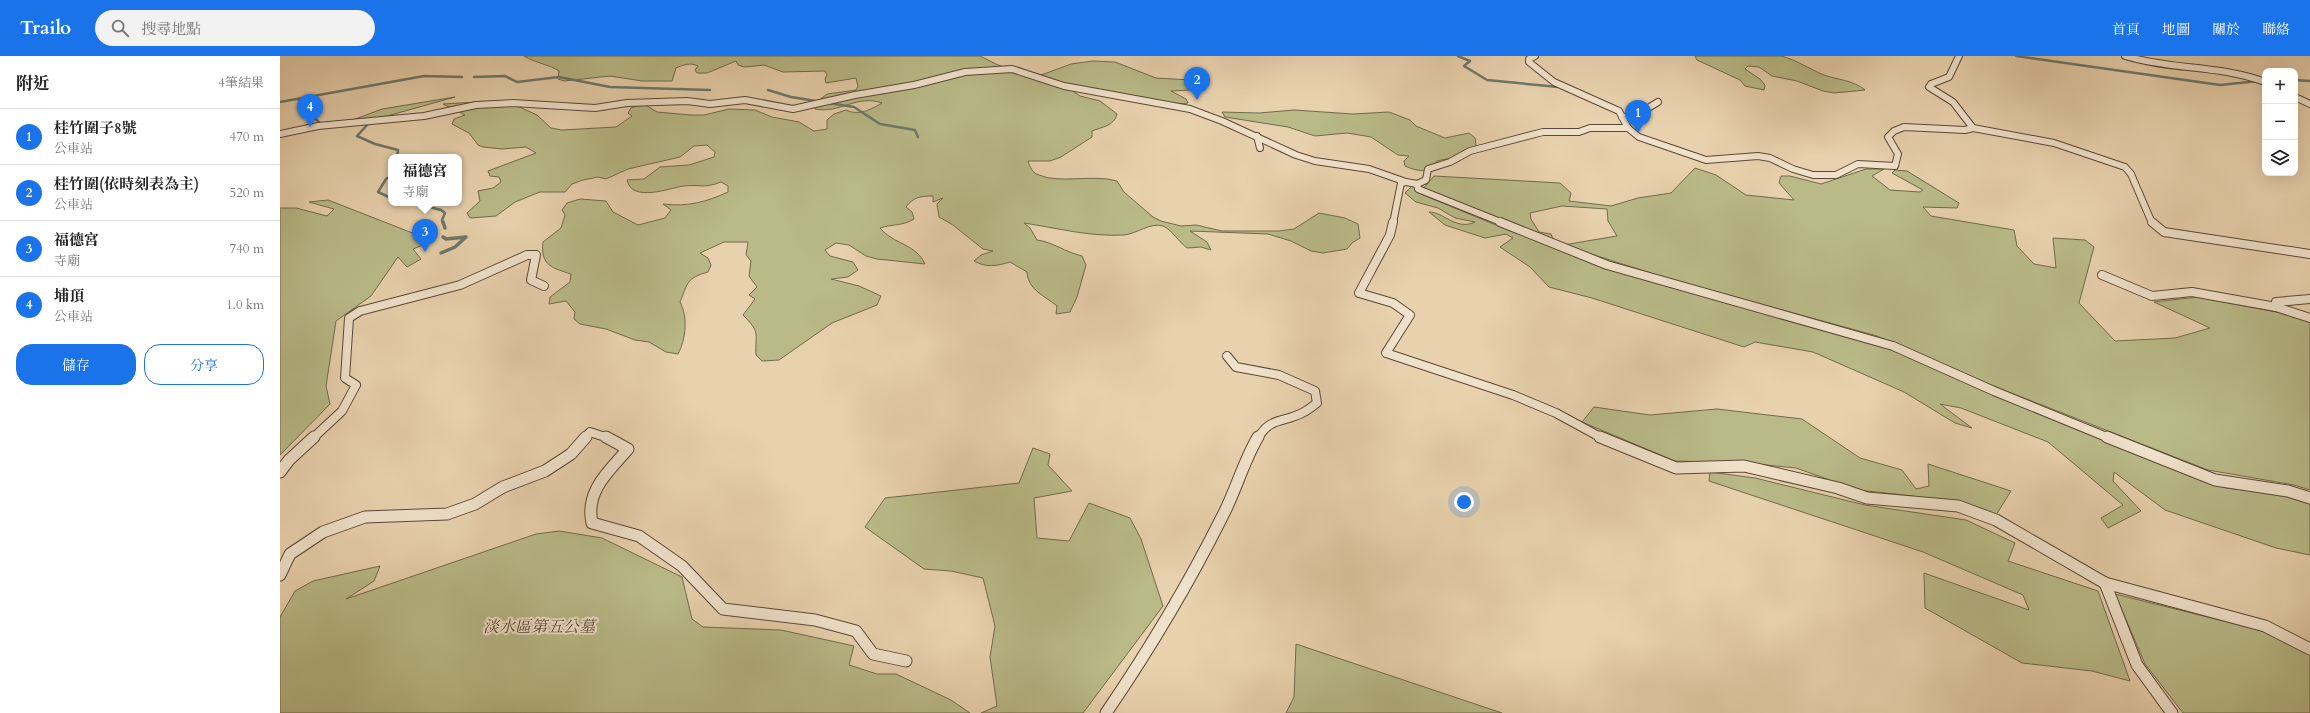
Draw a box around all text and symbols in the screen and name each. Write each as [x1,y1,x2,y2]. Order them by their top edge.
search box [95,10,375,46]
text: Trailo [20,15,71,41]
icon: search [109,17,131,39]
text: 搜尋地點 [141,19,201,39]
text: 首頁 [2112,20,2140,39]
text: 地圖 [2162,20,2190,39]
text: 關於 [2212,20,2240,39]
text: 聯絡 [2262,20,2290,39]
pin: 2 [1184,67,1210,100]
map controls [2262,68,2298,176]
button: + [2262,68,2298,104]
text: 附近 [16,72,50,95]
text: 4筆結果 [218,74,264,92]
pin: 4 [297,94,323,127]
pin: 1 [1625,100,1651,133]
button: − [2262,104,2298,140]
text: 桂竹圍子8號 [54,118,137,138]
text: 1 [26,128,32,146]
text: 470 m [230,128,264,146]
text: 公車站 [54,140,93,158]
button: layers [2262,140,2298,176]
popup [388,154,462,206]
text: 福德宮 [402,161,448,181]
text: 桂竹圍(依時刻表為主) [54,174,199,194]
text: 寺廟 [402,183,429,201]
text: 2 [26,184,32,202]
text: 520 m [230,184,264,202]
text: 公車站 [54,196,93,214]
pin: 3 [412,219,438,252]
text: 福德宮 [54,230,99,250]
text: 3 [26,240,32,258]
text: 740 m [230,240,264,258]
text: 寺廟 [54,252,80,270]
text: 埔頂 [54,286,84,306]
text: 4 [26,296,32,314]
text: 1.0 km [226,296,264,314]
text: 公車站 [54,308,93,326]
button: 儲存 [16,344,136,385]
button: 分享 [144,344,264,385]
your location [1454,492,1474,512]
park label: 淡水區第五公墓 [483,616,598,638]

